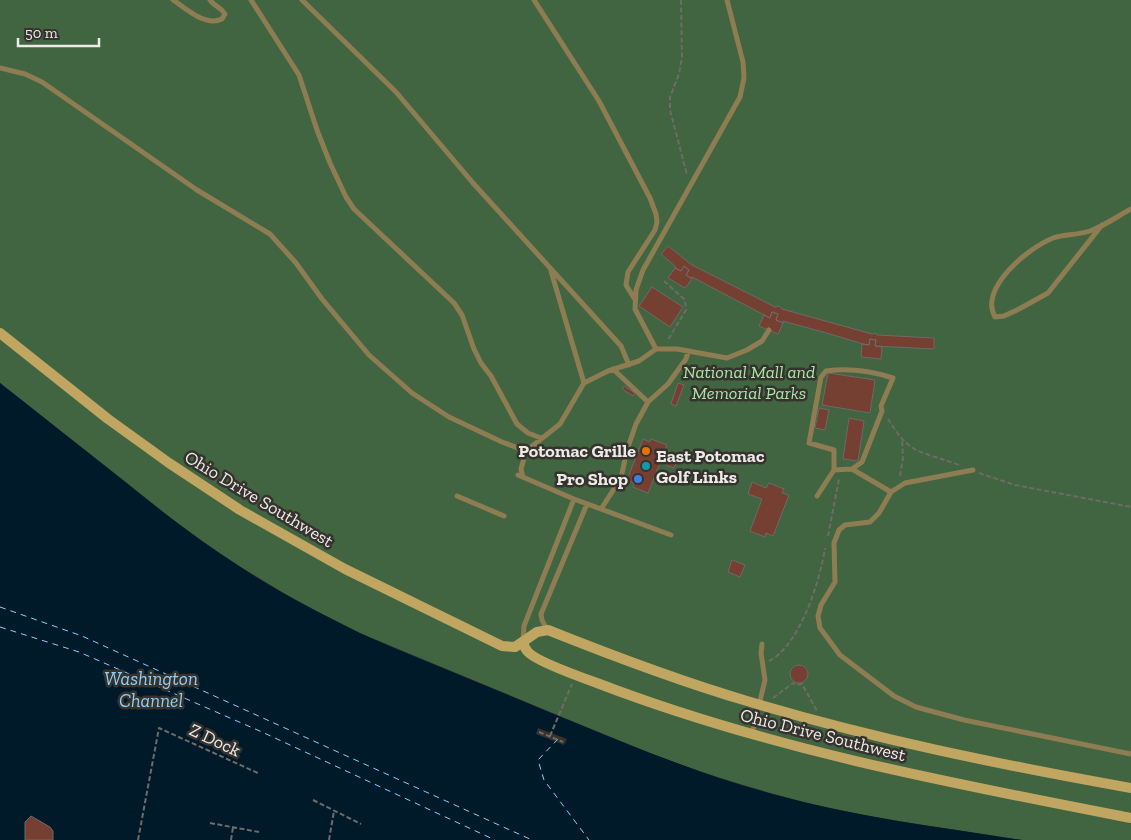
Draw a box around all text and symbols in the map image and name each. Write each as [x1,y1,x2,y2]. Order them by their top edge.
scale bar [18,15,99,47]
text: 50 m [25,24,58,42]
park label: National Mall and Memorial Parks [683,361,815,404]
place label: Potomac Grille [518,440,636,462]
marker: Potomac Grille [640,445,652,457]
place label: East Potomac Golf Links [656,445,765,488]
street label: Ohio Drive Southwest [181,446,338,552]
marker: East Potomac Golf Links [640,460,652,472]
place label: Pro Shop [556,468,628,490]
marker: Pro Shop [632,473,644,485]
water label: Washington Channel [104,667,198,712]
street label: Ohio Drive Southwest [738,704,908,766]
street label: Z Dock [186,719,245,762]

